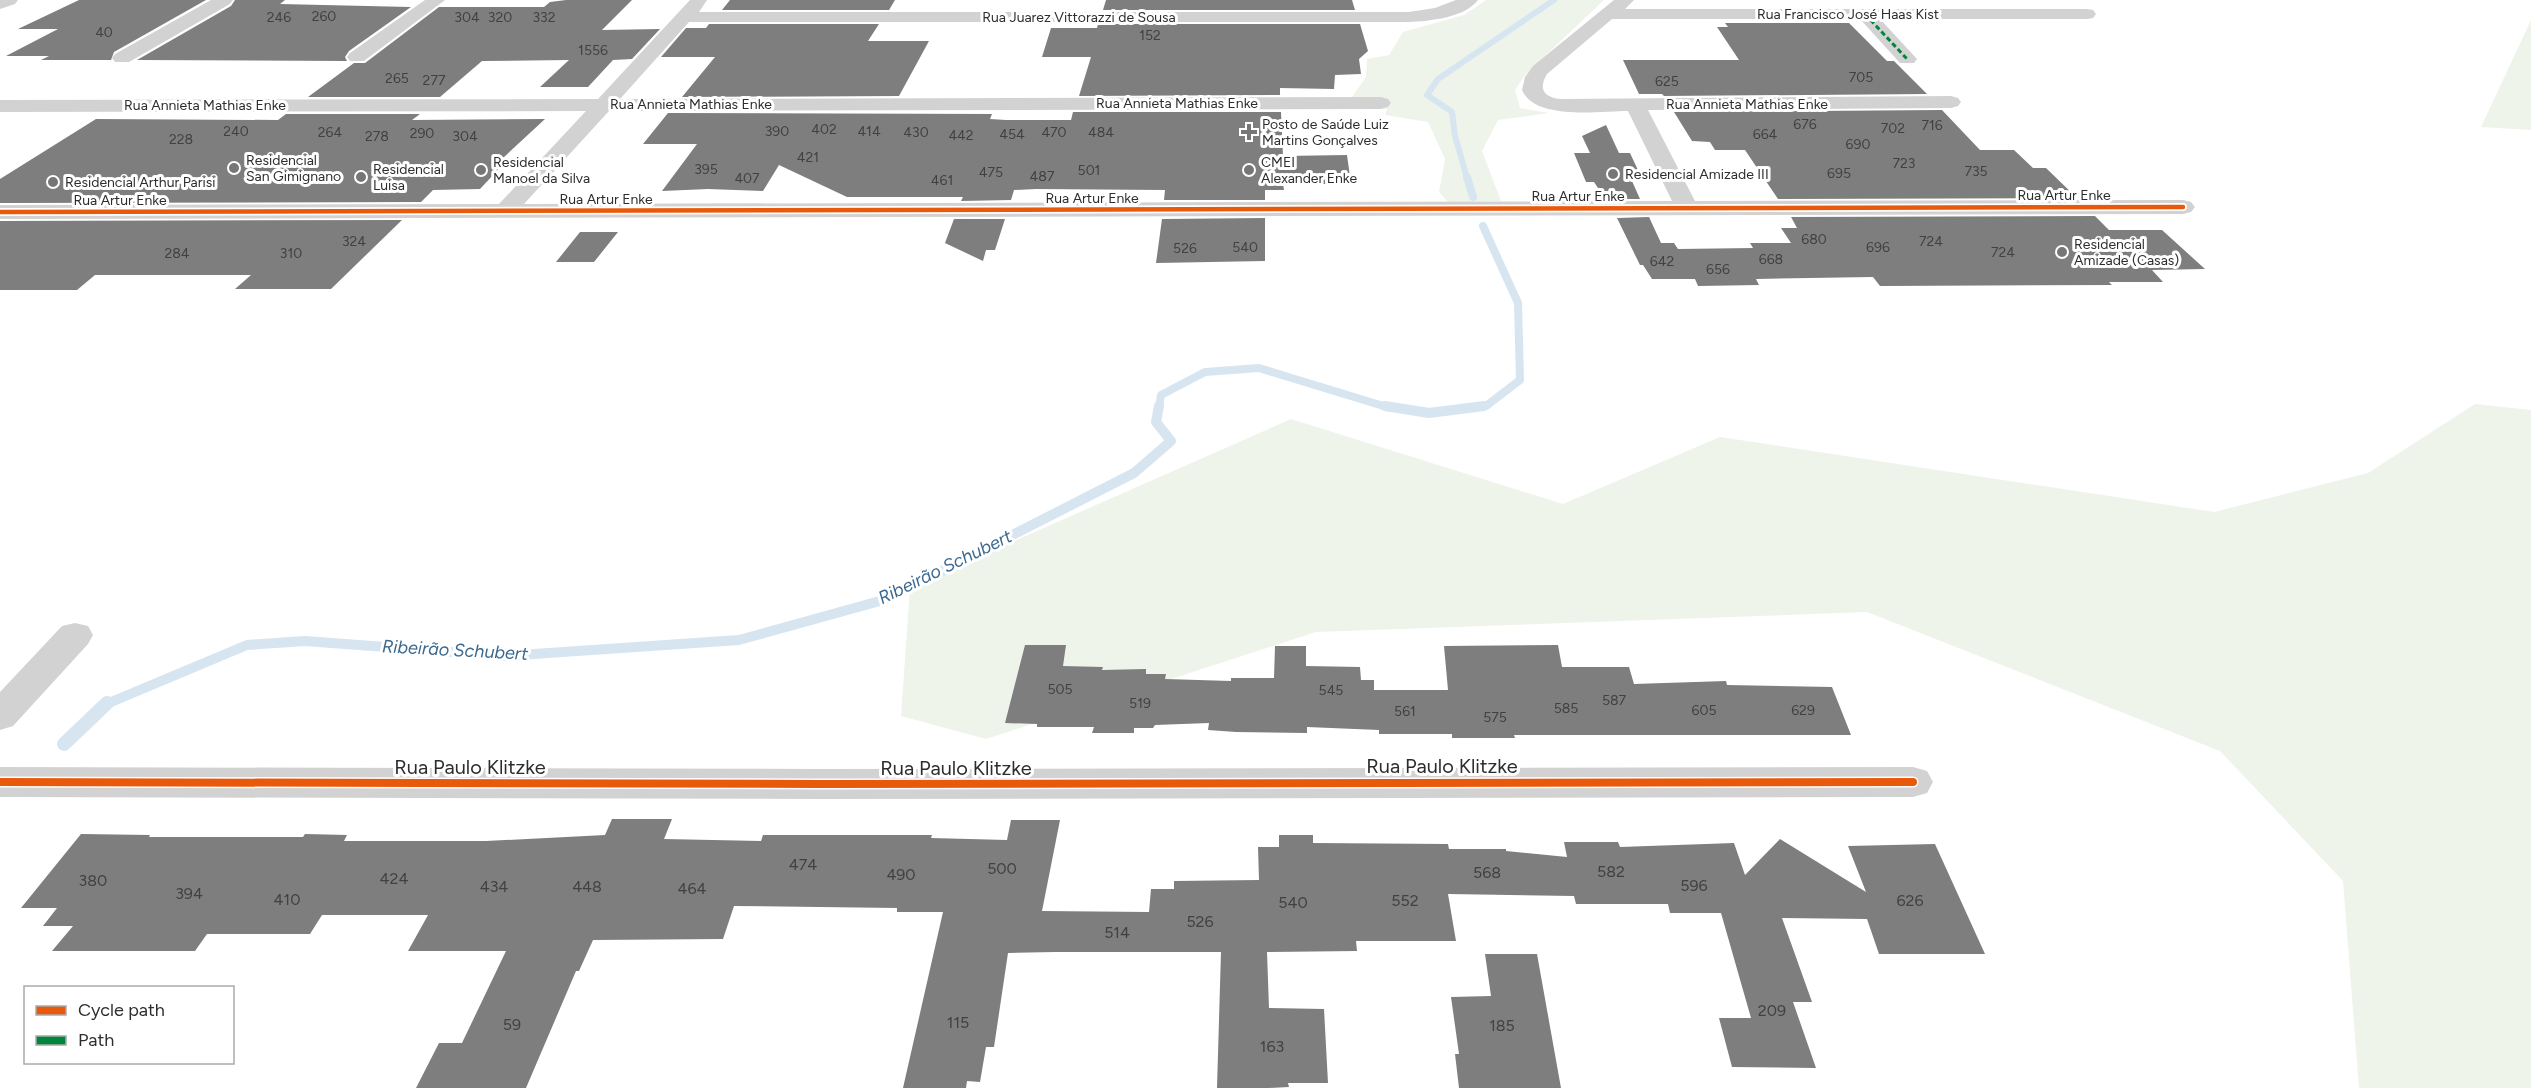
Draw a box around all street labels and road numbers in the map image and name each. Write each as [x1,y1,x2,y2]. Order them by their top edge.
street label: Rua Francisco José Haas Kist [1757,6,1939,23]
street label: Rua Juarez Vittorazzi de Sousa [982,9,1176,26]
street label: Rua Annieta Mathias Enke [1096,95,1258,112]
street label: Rua Annieta Mathias Enke [610,96,772,113]
street label: Rua Annieta Mathias Enke [1666,96,1828,113]
street label: Rua Annieta Mathias Enke [124,97,286,114]
street label: Rua Artur Enke [2017,187,2111,204]
street label: Rua Artur Enke [1531,188,1625,205]
street label: Rua Artur Enke [1045,190,1139,207]
street label: Rua Artur Enke [559,191,653,208]
street label: Rua Artur Enke [73,192,167,209]
street label: Rua Paulo Klitzke [1366,754,1518,778]
street label: Rua Paulo Klitzke [394,755,546,779]
street label: Rua Paulo Klitzke [880,756,1032,780]

